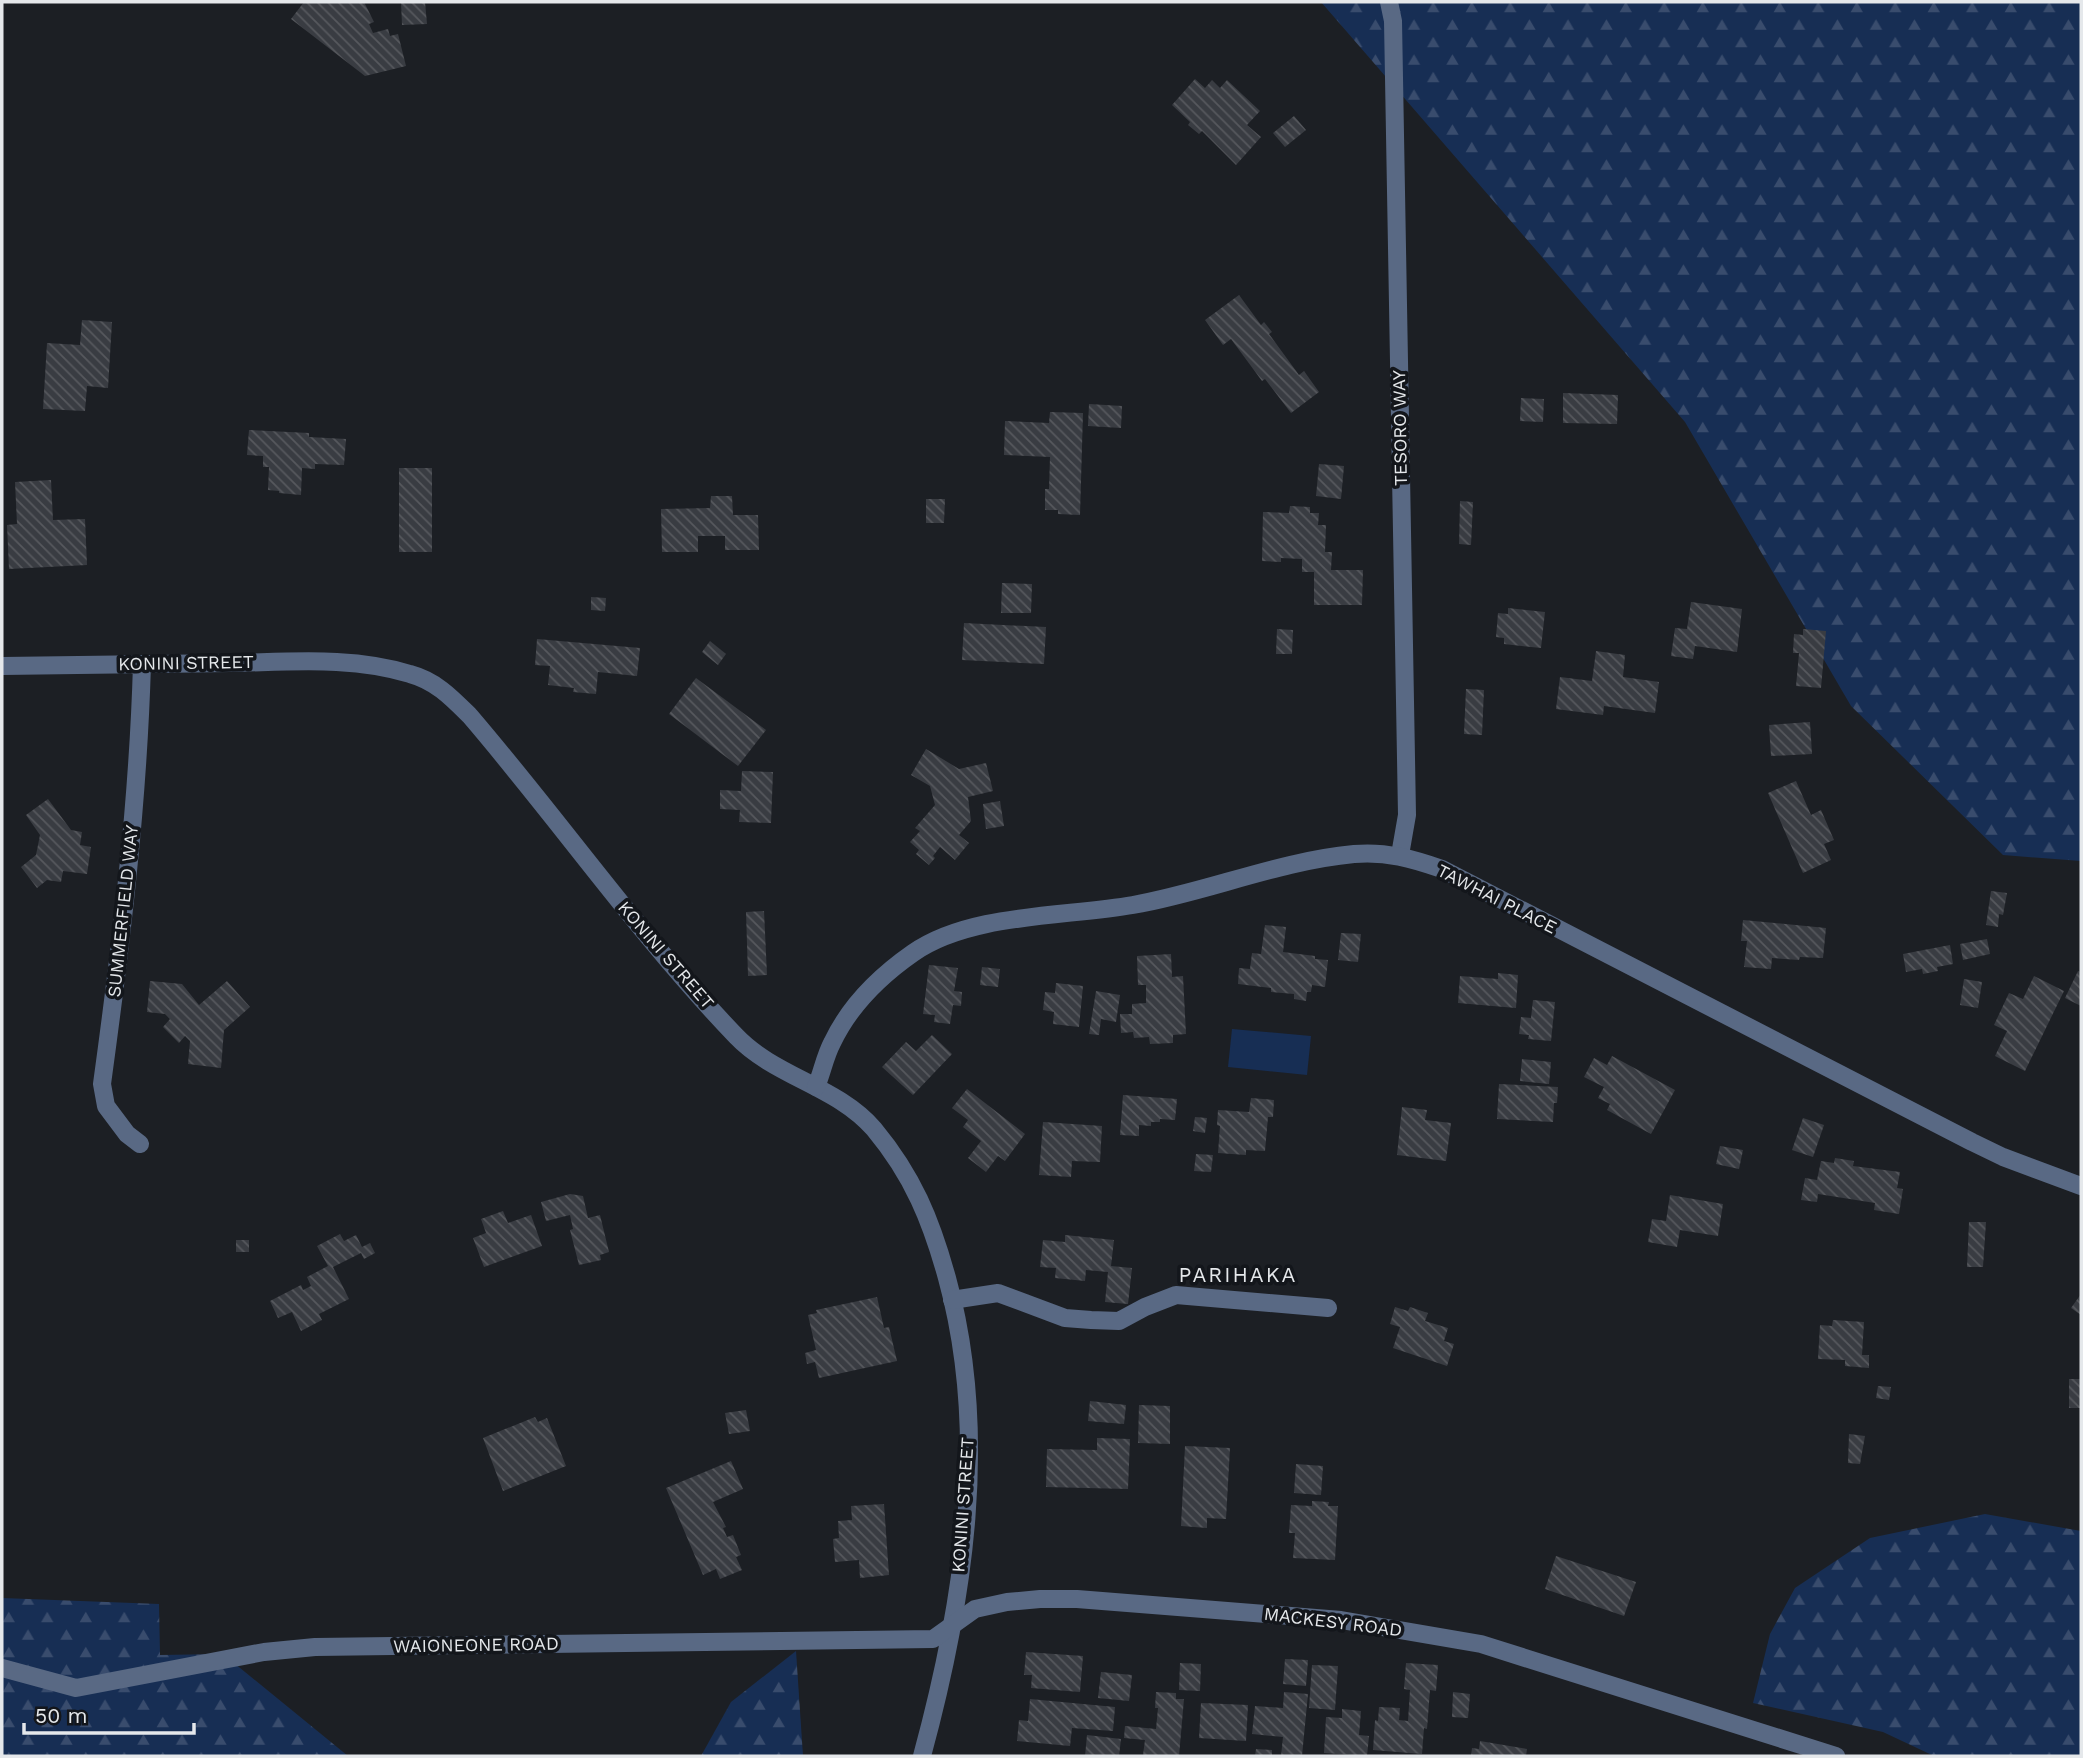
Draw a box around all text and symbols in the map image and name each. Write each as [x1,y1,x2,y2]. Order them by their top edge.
street label: TESORO WAY [1388,369,1411,486]
street label: KONINI STREET [118,651,254,674]
street label: SUMMERFIELD WAY [103,823,142,998]
street label: TAWHAI PLACE [1434,859,1561,938]
street label: KONINI STREET [614,897,719,1013]
district label: PARIHAKA [1179,1262,1297,1287]
street label: KONINI STREET [947,1436,978,1573]
street label: MACKESY ROAD [1263,1603,1403,1640]
street label: WAIONEONE ROAD [393,1633,559,1656]
scale bar [24,1692,194,1736]
text: 50 m [35,1703,87,1728]

